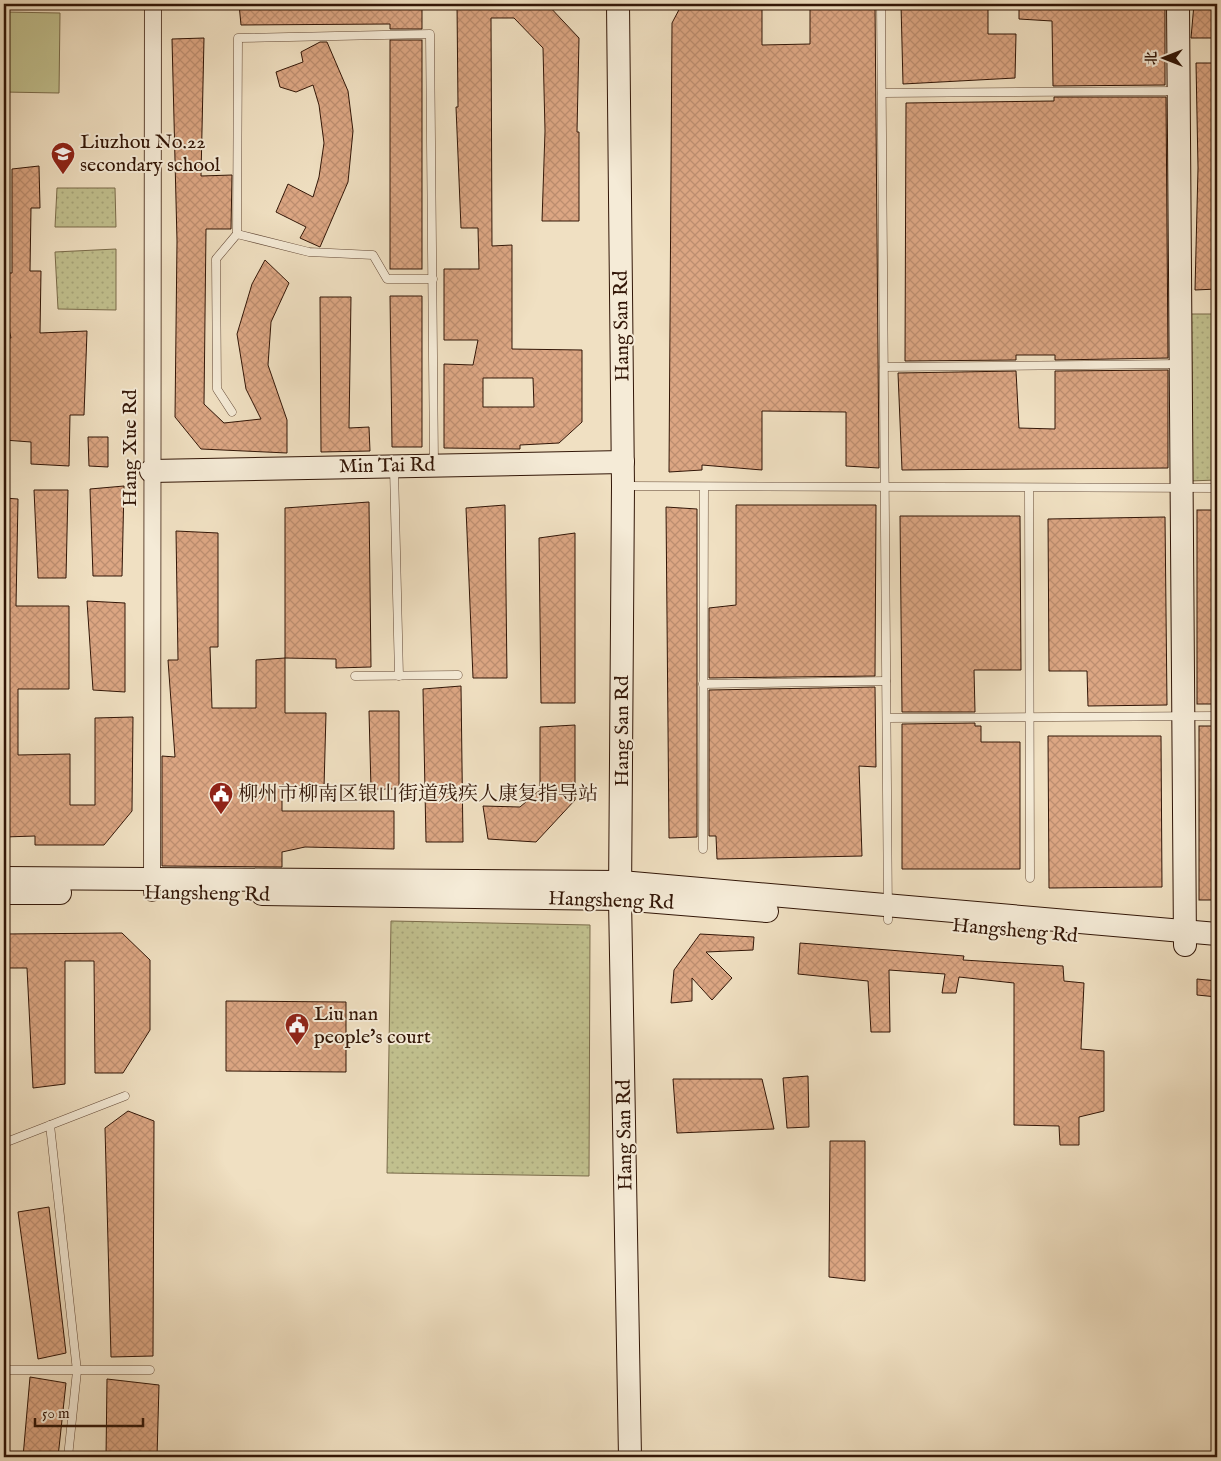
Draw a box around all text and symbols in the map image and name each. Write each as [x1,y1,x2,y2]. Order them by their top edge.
north arrow [1138,32,1188,82]
text: 北 [1143,51,1161,65]
place label: Liuzhou No.22 secondary school [80,130,221,178]
school or university icon: Liuzhou No.22 secondary school [50,141,76,175]
street label: Hang San Rd [609,270,635,382]
street label: Hang Xue Rd [118,389,143,507]
street label: Min Tai Rd [339,453,436,479]
street label: Hang San Rd [610,675,635,787]
public building icon: 柳州市柳南区银山街道残疾人康复指导站 [208,781,234,815]
place label: 柳州市柳南区银山街道残疾人康复指导站 [238,782,598,807]
street label: Hangsheng Rd [144,880,270,908]
street label: Hangsheng Rd [548,886,675,916]
street label: Hangsheng Rd [951,913,1079,949]
place label: Liu nan people's court [314,1002,431,1050]
public building icon: Liu nan people's court [284,1012,310,1046]
street label: Hang San Rd [612,1079,638,1191]
scale bar [35,1396,142,1428]
text: 50 m [42,1404,70,1423]

